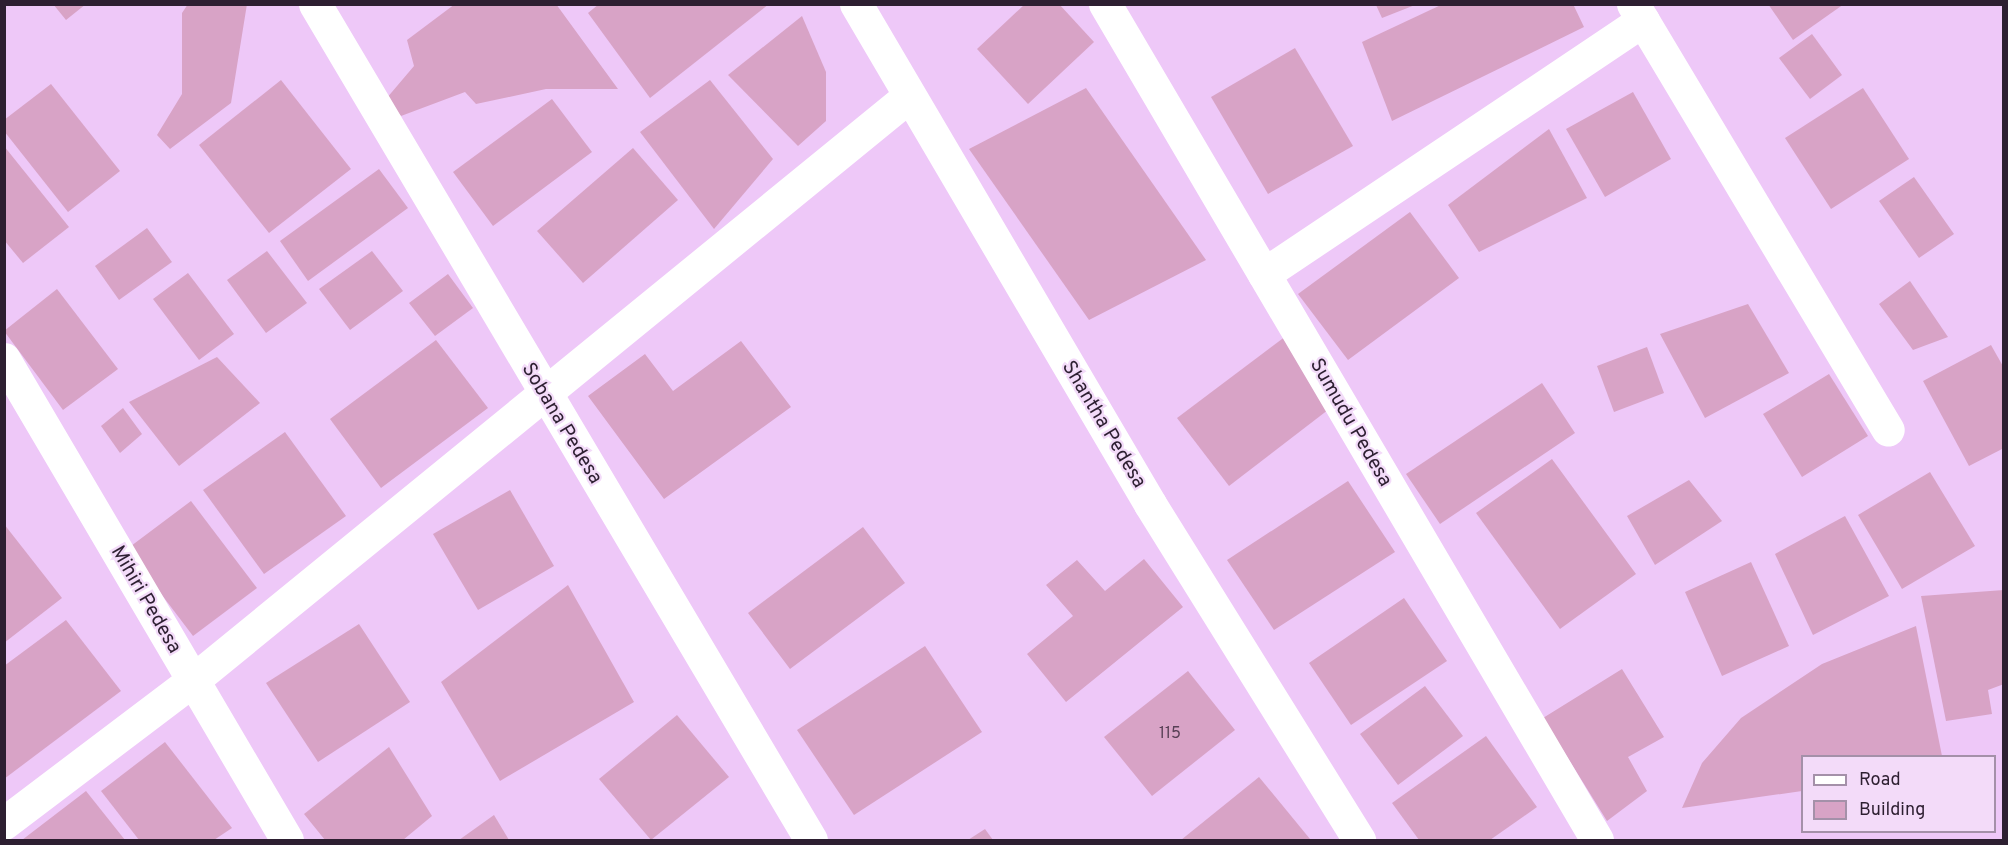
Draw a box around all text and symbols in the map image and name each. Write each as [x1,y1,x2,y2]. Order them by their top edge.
street label: Sumudu Pedesa [1304,355,1396,491]
street label: Shantha Pedesa [1056,357,1150,493]
street label: Sobana Pedesa [515,359,607,489]
street label: Mihiri Pedesa [105,542,185,658]
house number: 115 [1159,724,1181,744]
legend [1801,755,1996,833]
text: Road [1859,769,1901,792]
text: Building [1859,799,1925,822]

